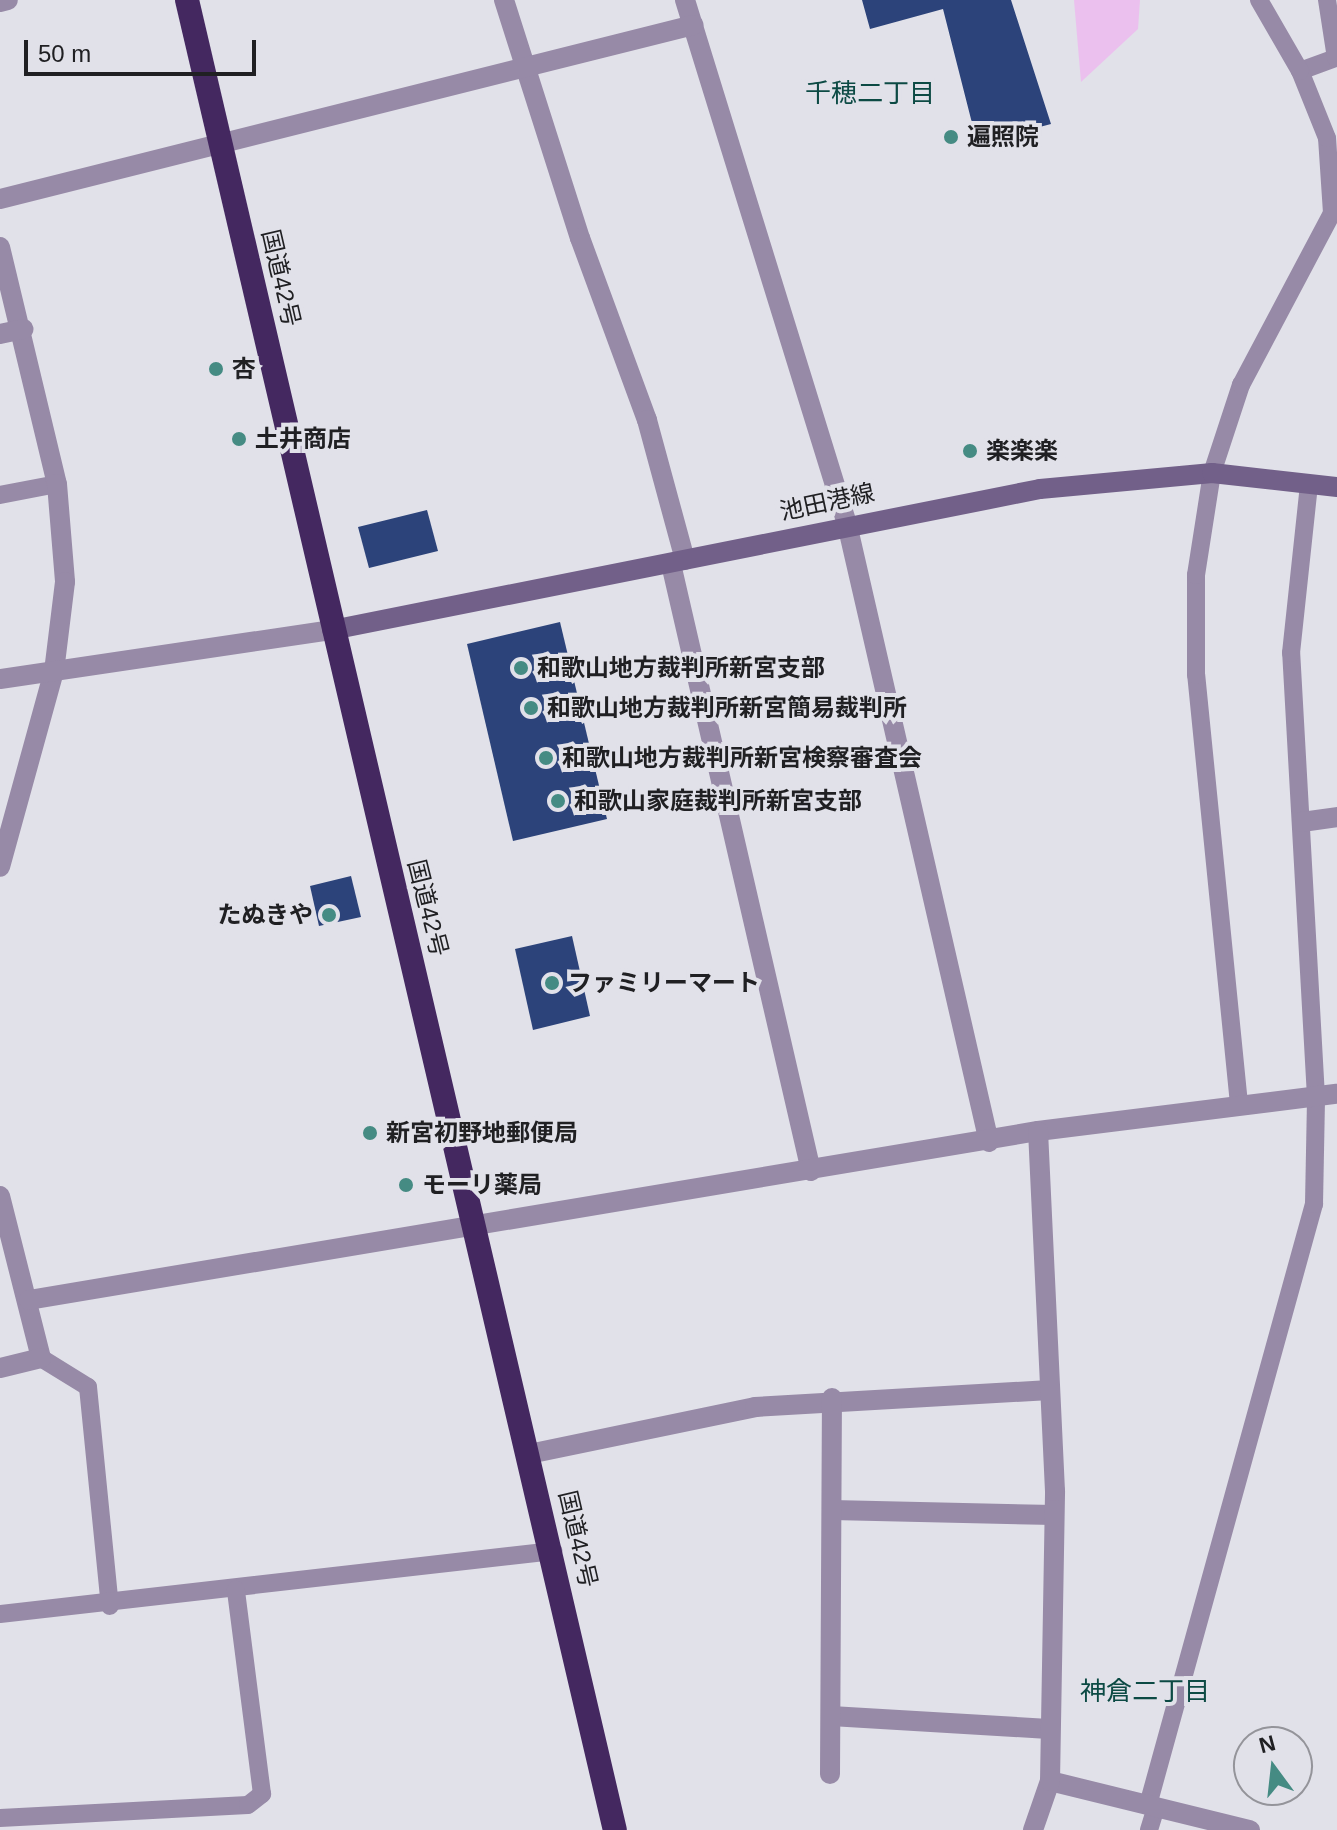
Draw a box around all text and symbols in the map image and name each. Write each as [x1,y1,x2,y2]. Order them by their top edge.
scale bar [28,24,260,74]
text: 50 m [38,40,91,67]
district label: 千穂二丁目 [805,78,935,110]
place label: 遍照院 [967,123,1039,151]
marker: 遍照院 [942,128,960,146]
street label: 国道42号 [256,227,306,329]
place label: 杏 [232,355,256,383]
marker: 杏 [207,360,225,378]
place label: 土井商店 [255,425,351,453]
marker: 土井商店 [230,430,248,448]
place label: 楽楽楽 [986,437,1058,465]
marker: 楽楽楽 [961,442,979,460]
street label: 池田港線 [777,478,877,526]
place label: 和歌山地方裁判所新宮支部 [537,654,825,682]
marker: 和歌山地方裁判所新宮支部 [512,659,530,677]
place label: 和歌山地方裁判所新宮簡易裁判所 [547,694,907,722]
marker: 和歌山地方裁判所新宮簡易裁判所 [522,699,540,717]
place label: 和歌山地方裁判所新宮検察審査会 [562,744,922,772]
marker: 和歌山地方裁判所新宮検察審査会 [537,749,555,767]
place label: 和歌山家庭裁判所新宮支部 [574,787,862,815]
marker: 和歌山家庭裁判所新宮支部 [549,792,567,810]
street label: 国道42号 [402,857,454,959]
place label: たぬきや [217,901,313,929]
marker: たぬきや [320,906,338,924]
place label: ファミリーマート [568,969,760,997]
marker: ファミリーマート [543,974,561,992]
place label: 新宮初野地郵便局 [386,1119,578,1147]
marker: 新宮初野地郵便局 [361,1124,379,1142]
place label: モーリ薬局 [422,1171,542,1199]
marker: モーリ薬局 [397,1176,415,1194]
street label: 国道42号 [553,1488,603,1590]
district label: 神倉二丁目 [1080,1676,1210,1708]
north arrow [1233,1726,1313,1806]
text: N [1256,1730,1278,1758]

